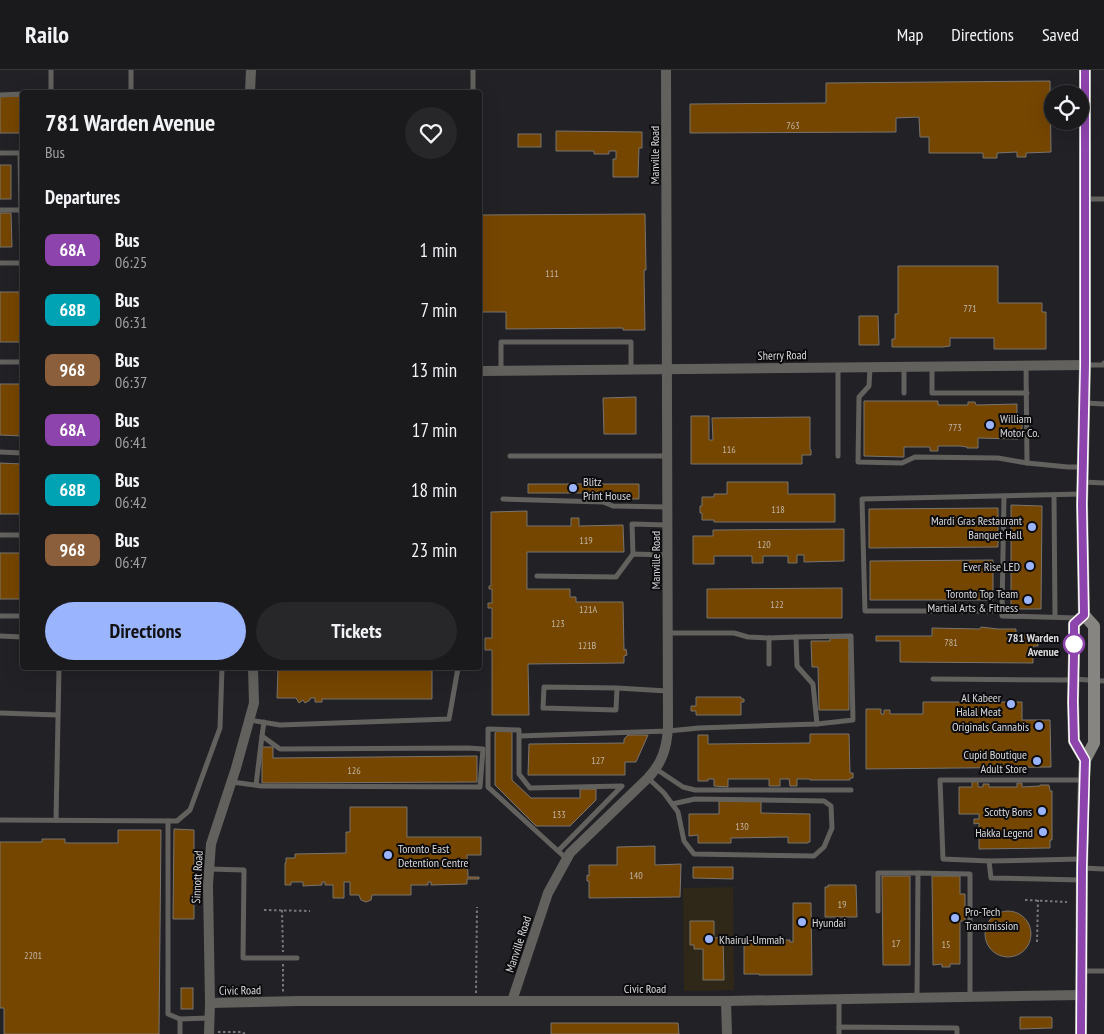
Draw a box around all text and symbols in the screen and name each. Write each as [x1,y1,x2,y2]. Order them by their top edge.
text: Railo [25,19,69,50]
text: Map [897,23,923,46]
text: Directions [951,23,1014,46]
text: Saved [1042,23,1079,46]
map controls [1044,85,1089,130]
button: locate [1044,85,1089,130]
text: 781 Warden Avenue [45,107,215,138]
button: heart [405,107,457,159]
house number: 763 [786,119,800,132]
street label: Manville Road [647,126,662,184]
text: Bus [45,142,65,162]
text: Departures [45,185,120,209]
text: Bus [115,228,139,252]
text: 68A [59,238,86,261]
text: 1 min [420,238,457,262]
text: 06:25 [115,252,147,272]
house number: 111 [545,267,559,280]
text: Bus [115,288,139,312]
text: 68B [59,298,86,321]
text: 7 min [420,298,457,322]
house number: 771 [963,302,977,315]
text: 06:31 [115,312,147,332]
street label: Sherry Road [757,347,807,363]
text: Bus [115,348,139,372]
text: 968 [60,358,85,381]
text: 13 min [411,358,457,382]
text: 06:37 [115,372,147,392]
text: Bus [115,408,139,432]
place label: William Motor Co. [1000,411,1040,440]
text: 68A [59,418,86,441]
text: 17 min [412,418,457,442]
marker: William Motor Co. [984,419,996,431]
house number: 773 [948,421,962,434]
text: 06:41 [115,432,147,452]
house number: 116 [722,443,736,456]
text: Bus [115,468,139,492]
place label: Blitz Print House [583,474,631,503]
text: 68B [59,478,86,501]
text: 18 min [411,478,457,502]
marker: Blitz Print House [567,482,579,494]
text: 06:42 [115,492,147,512]
house number: 118 [771,503,785,516]
place label: Mardi Gras Restaurant Banquet Hall [931,513,1023,542]
marker: Mardi Gras Restaurant Banquet Hall [1026,521,1038,533]
text: Bus [115,528,139,552]
street label: Manville Road [648,531,663,589]
house number: 119 [579,534,593,547]
text: 968 [60,538,85,561]
text: 23 min [411,538,457,562]
house number: 120 [757,538,771,551]
text: 06:47 [115,552,147,572]
place label: Ever Rise LED [963,559,1020,574]
marker: Ever Rise LED [1024,560,1036,572]
place label: Toronto Top Team Martial Arts & Fitness [927,586,1018,615]
marker: Toronto Top Team Martial Arts & Fitness [1022,594,1034,606]
house number: 122 [770,598,784,611]
button: Directions [45,602,246,660]
button: Tickets [256,602,457,660]
house number: 121A [579,603,597,616]
house number: 123 [551,617,565,630]
place label: 781 Warden Avenue [1007,630,1059,659]
marker: 781 Warden Avenue [1063,633,1085,655]
house number: 781 [944,636,958,649]
house number: 121B [578,639,596,652]
place label: Al Kabeer Halal Meat [956,690,1002,719]
marker: Al Kabeer Halal Meat [1005,698,1017,710]
place label: Originals Cannabis [952,719,1029,734]
marker: Originals Cannabis [1033,720,1045,732]
place label: Cupid Boutique Adult Store [964,747,1027,776]
house number: 127 [591,754,605,767]
marker: Cupid Boutique Adult Store [1031,755,1043,767]
house number: 126 [347,764,361,777]
place label: Scotty Bons [984,804,1032,819]
marker: Scotty Bons [1036,805,1048,817]
house number: 133 [552,808,566,821]
house number: 130 [735,820,749,833]
place label: Hakka Legend [975,825,1033,840]
marker: Hakka Legend [1037,826,1049,838]
place label: Toronto East Detention Centre [398,841,469,870]
marker: Toronto East Detention Centre [382,849,394,861]
street label: Sinnott Road [188,850,206,904]
house number: 140 [629,869,643,882]
house number: 19 [838,898,847,911]
place label: Pro-Tech Transmission [965,904,1018,933]
marker: Pro-Tech Transmission [949,912,961,924]
street label: Manville Road [502,914,534,974]
place label: Hyundai [812,915,846,930]
marker: Hyundai [796,916,808,928]
place label: Khairul-Ummah [719,932,784,947]
marker: Khairul-Ummah [703,933,715,945]
house number: 17 [892,937,901,950]
house number: 15 [942,938,951,951]
house number: 2201 [24,949,42,962]
street label: Civic Road [624,981,666,996]
street label: Civic Road [219,982,261,998]

